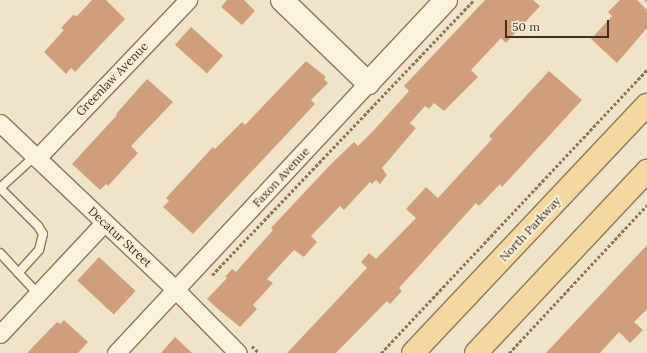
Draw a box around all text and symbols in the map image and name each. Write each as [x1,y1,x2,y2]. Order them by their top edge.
scale bar [507,12,611,38]
text: 50 m [512,19,540,34]
street label: Greenlaw Avenue [73,39,151,119]
street label: Faxon Avenue [250,144,312,210]
street label: North Parkway [496,194,564,264]
street label: Decatur Street [85,204,155,270]

